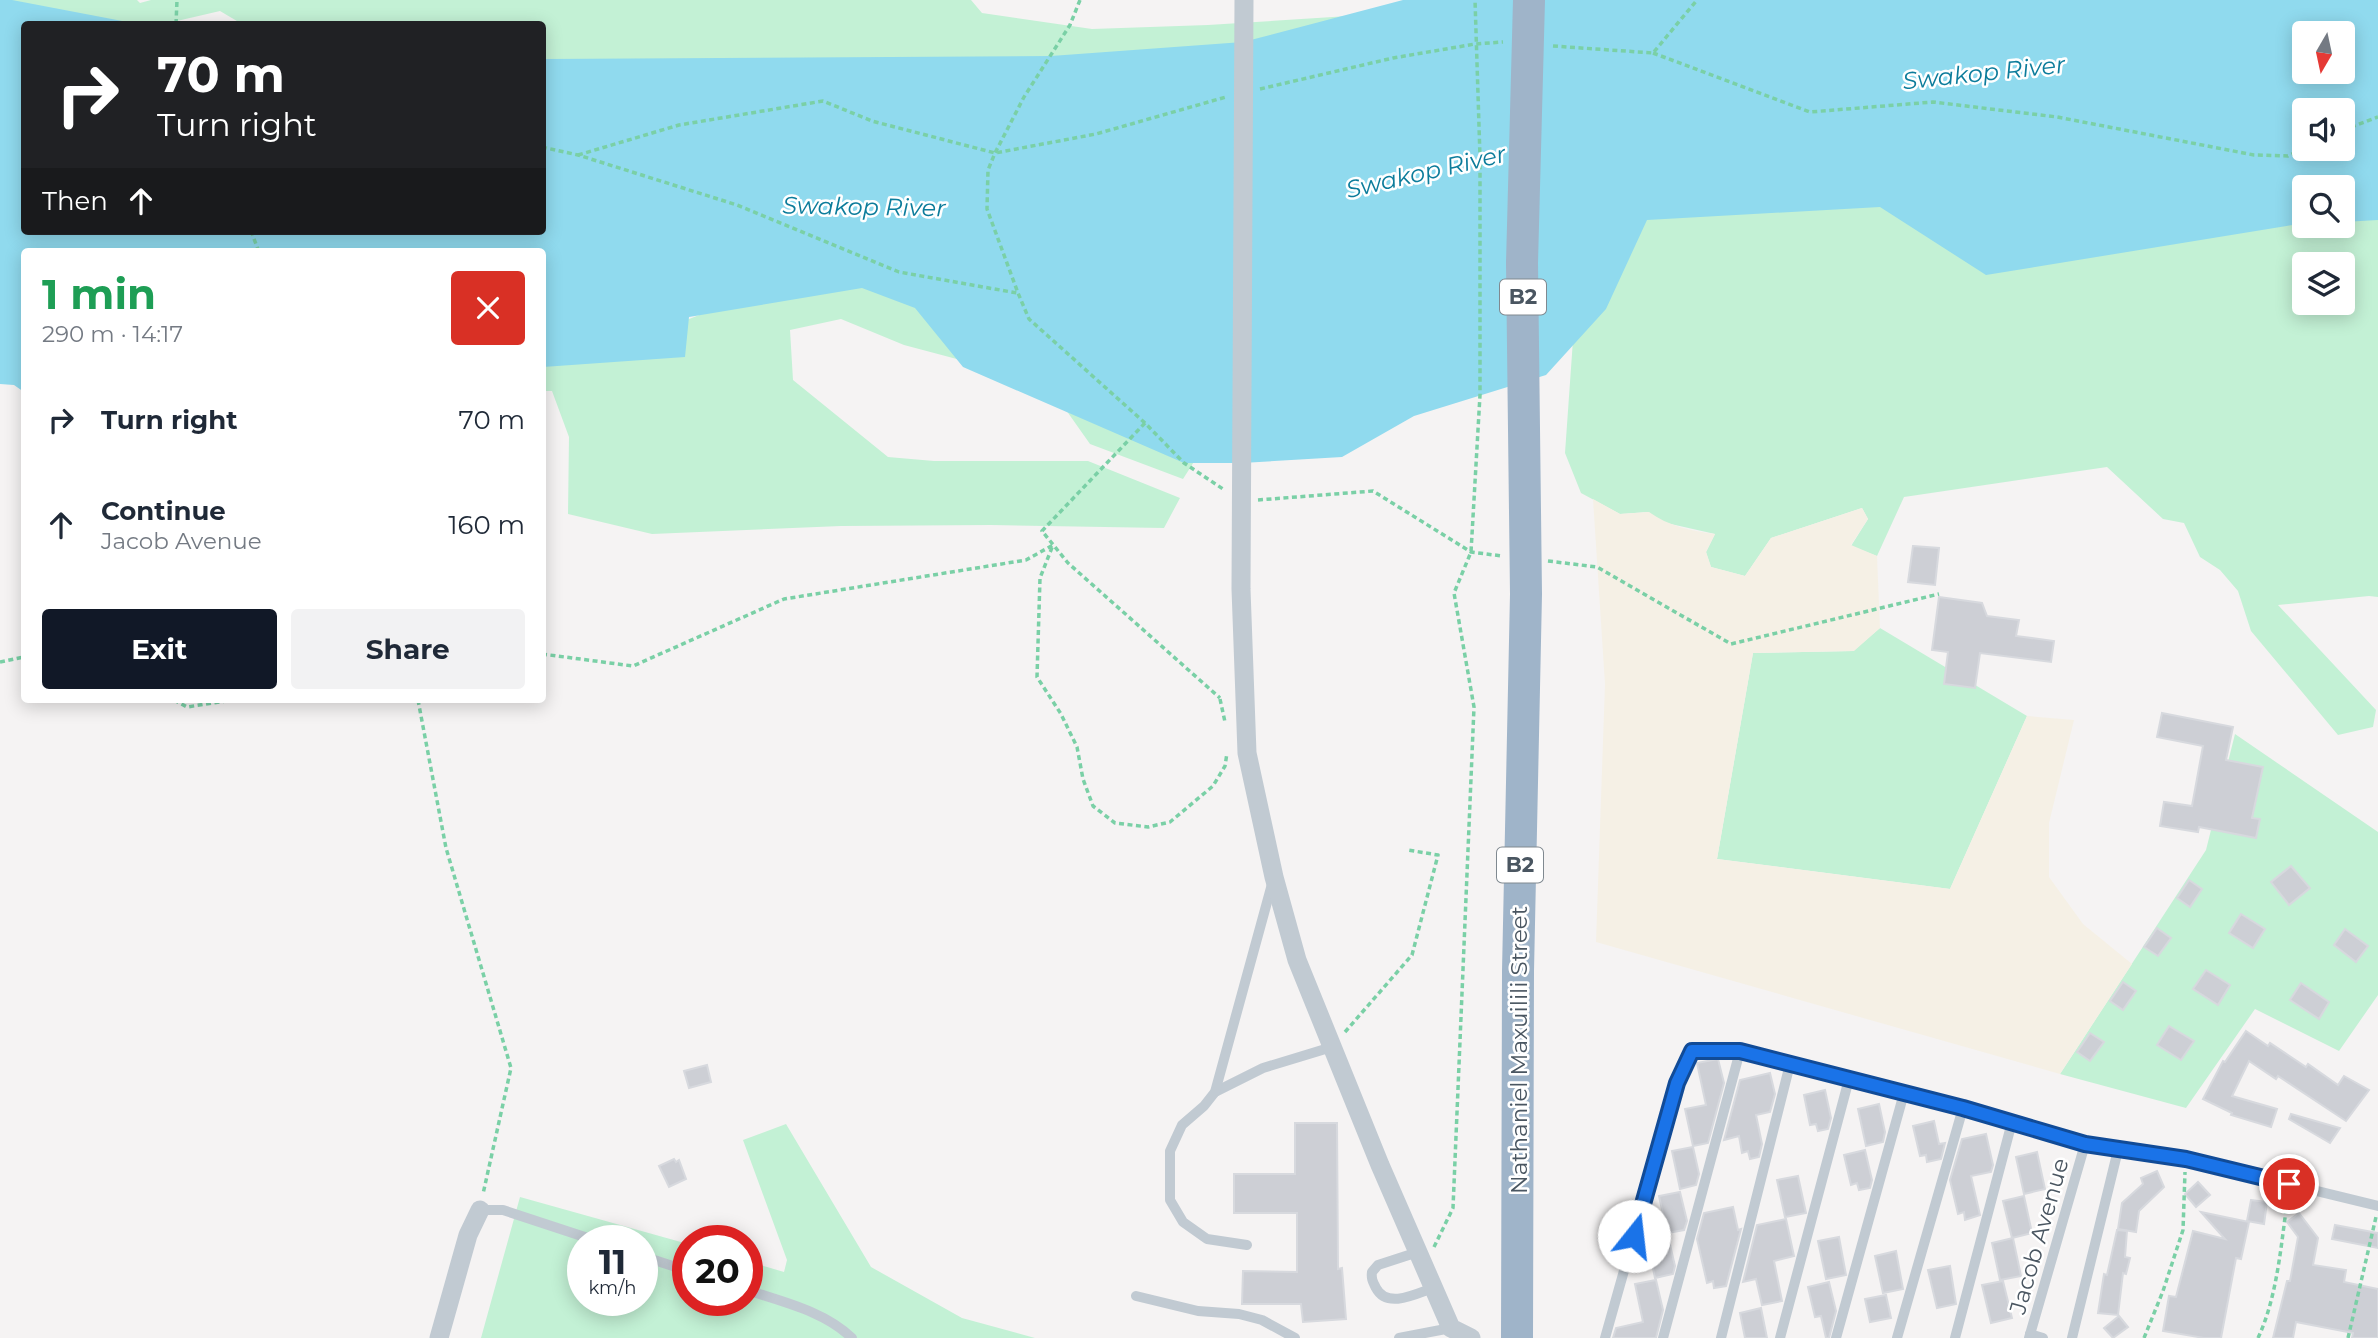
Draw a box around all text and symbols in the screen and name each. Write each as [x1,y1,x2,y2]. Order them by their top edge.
north arrow [2292,21,2356,84]
map controls [2292,21,2355,315]
text: 70 m [157,45,285,104]
icon: right [42,49,133,140]
water label: Swakop River [1901,49,2068,95]
button: sound [2292,98,2355,161]
text: Turn right [157,105,317,144]
water label: Swakop River [1343,139,1510,204]
button: search [2292,175,2355,238]
icon: ahead [122,182,160,220]
text: Then [42,185,108,217]
water label: Swakop River [782,191,947,222]
button: layers [2292,252,2355,315]
text: 1 min [42,268,156,320]
button: close [451,271,525,345]
road number: B2 [1500,280,1546,314]
text: 290 m · 14:17 [42,320,183,348]
icon: right [42,401,80,439]
text: Turn right [101,404,237,436]
text: 70 m [459,404,525,436]
text: Continue [101,495,226,527]
icon: ahead [42,506,80,544]
text: 160 m [448,509,525,541]
text: Jacob Avenue [101,527,262,555]
button: Exit [42,609,277,689]
button: Share [291,609,525,689]
road number: B2 [1497,848,1543,882]
street label: Nathaniel Maxuilili Street [1505,906,1533,1194]
pin [2259,1154,2319,1214]
street label: Jacob Avenue [2003,1155,2075,1318]
icon: arrive [2270,1165,2308,1203]
position arrow [1597,1199,1671,1273]
speed limit sign: 20 [672,1225,763,1316]
text: 11 [599,1240,626,1283]
text: km/h [588,1277,637,1299]

